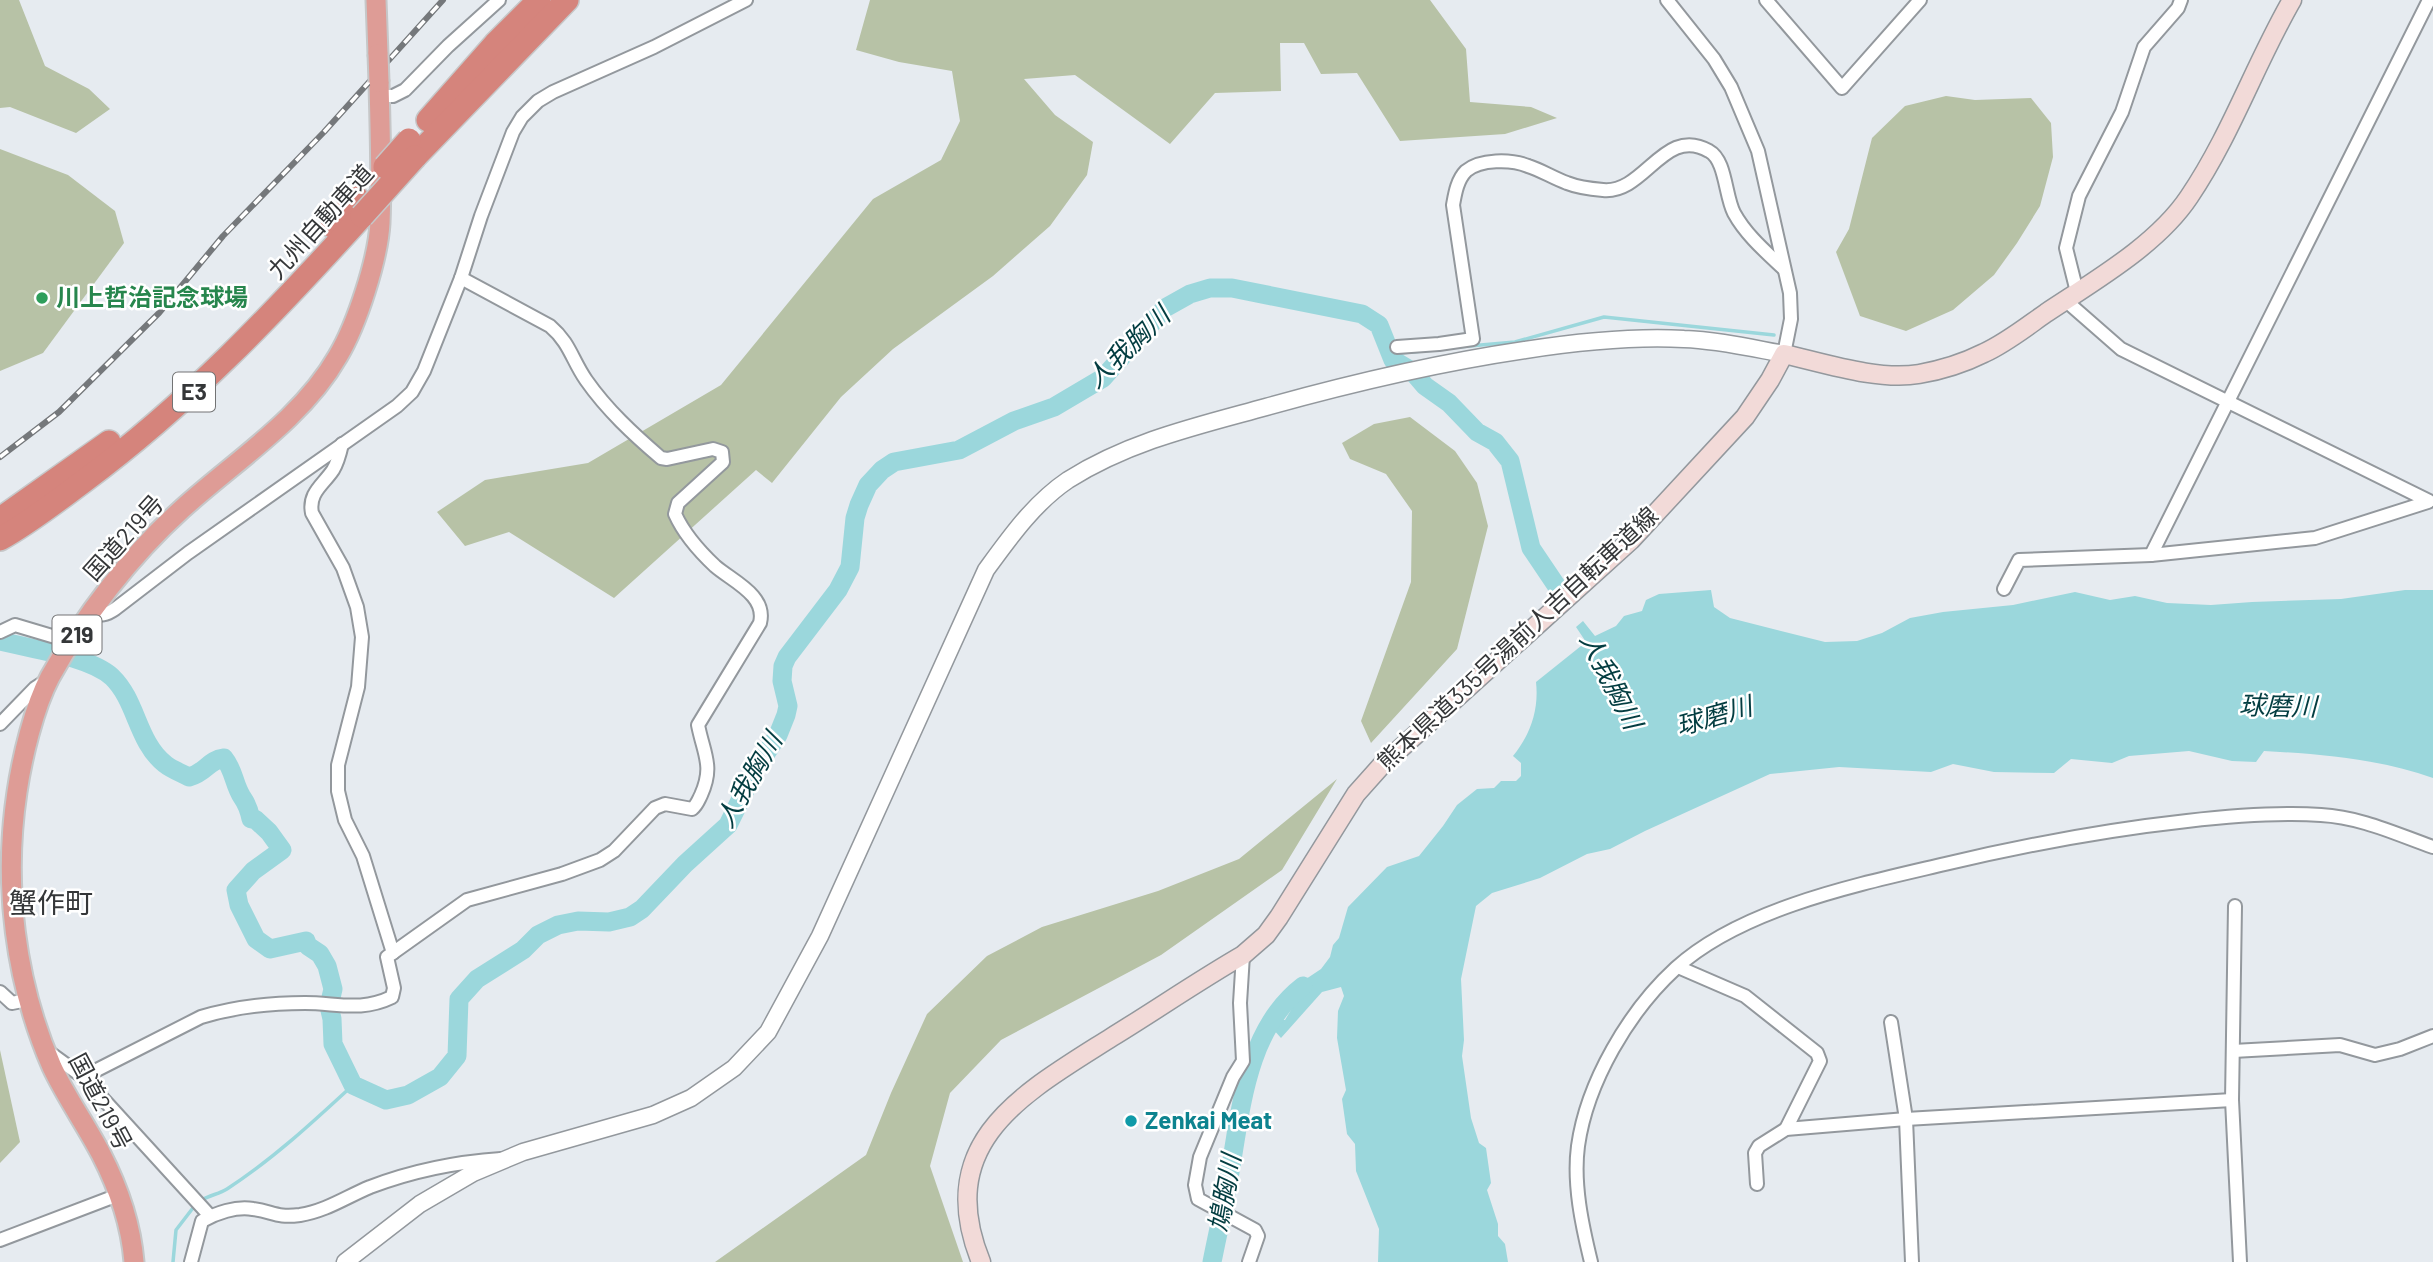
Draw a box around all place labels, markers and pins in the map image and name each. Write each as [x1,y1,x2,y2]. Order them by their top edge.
place label: 川上哲治記念球場 [56,282,248,311]
marker: 川上哲治記念球場 [34,290,50,306]
place label: Zenkai Meat [1145,1105,1272,1134]
marker: Zenkai Meat [1123,1113,1139,1129]

